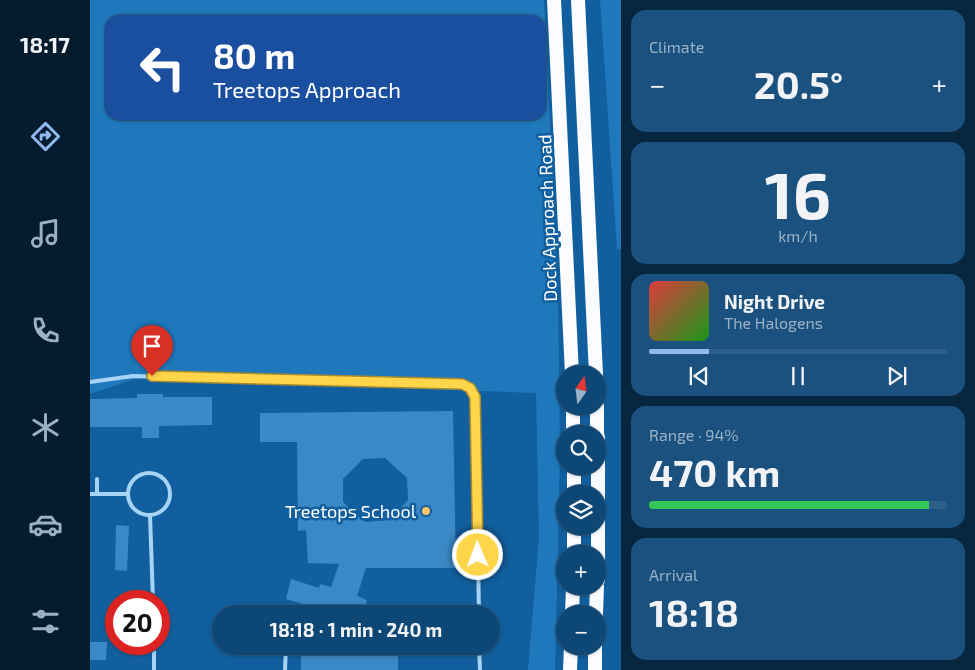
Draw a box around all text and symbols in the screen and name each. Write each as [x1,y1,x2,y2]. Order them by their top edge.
text: 18:17 [20,31,70,57]
text: 80 m [213,34,295,76]
icon: left [130,35,195,100]
text: Climate [649,37,704,56]
text: 20.5° [754,61,843,107]
text: − [649,67,665,101]
text: + [932,67,947,101]
text: Treetops Approach [213,76,401,102]
icon: directions [28,119,63,154]
street label: Dock Approach Road [533,134,561,302]
text: 16 [765,154,831,232]
icon: music [28,216,63,251]
text: km/h [778,226,818,245]
text: Night Drive [724,290,825,313]
icon: phone [28,313,63,348]
text: The Halogens [724,313,823,332]
pin [131,325,173,376]
icon: arrive [138,332,166,360]
icon: previous [685,362,713,390]
icon: pause [784,362,812,390]
icon: next [883,362,911,390]
north arrow [556,365,606,415]
map controls [556,365,606,655]
icon: climate [28,410,63,445]
button: search [556,425,606,475]
text: Range · 94% [649,425,739,444]
text: 470 km [649,449,780,495]
button: layers [556,485,606,535]
place label: Treetops School [285,500,417,522]
marker: Treetops School [420,505,432,517]
icon: car [28,507,63,542]
position arrow [451,528,503,580]
button: + [556,545,606,595]
text: Arrival [649,565,698,584]
text: 18:18 [649,589,739,635]
speed limit sign: 20 [105,590,170,655]
icon: filters [28,604,63,639]
button: − [556,605,606,655]
text: 18:18 · 1 min · 240 m [270,618,442,641]

